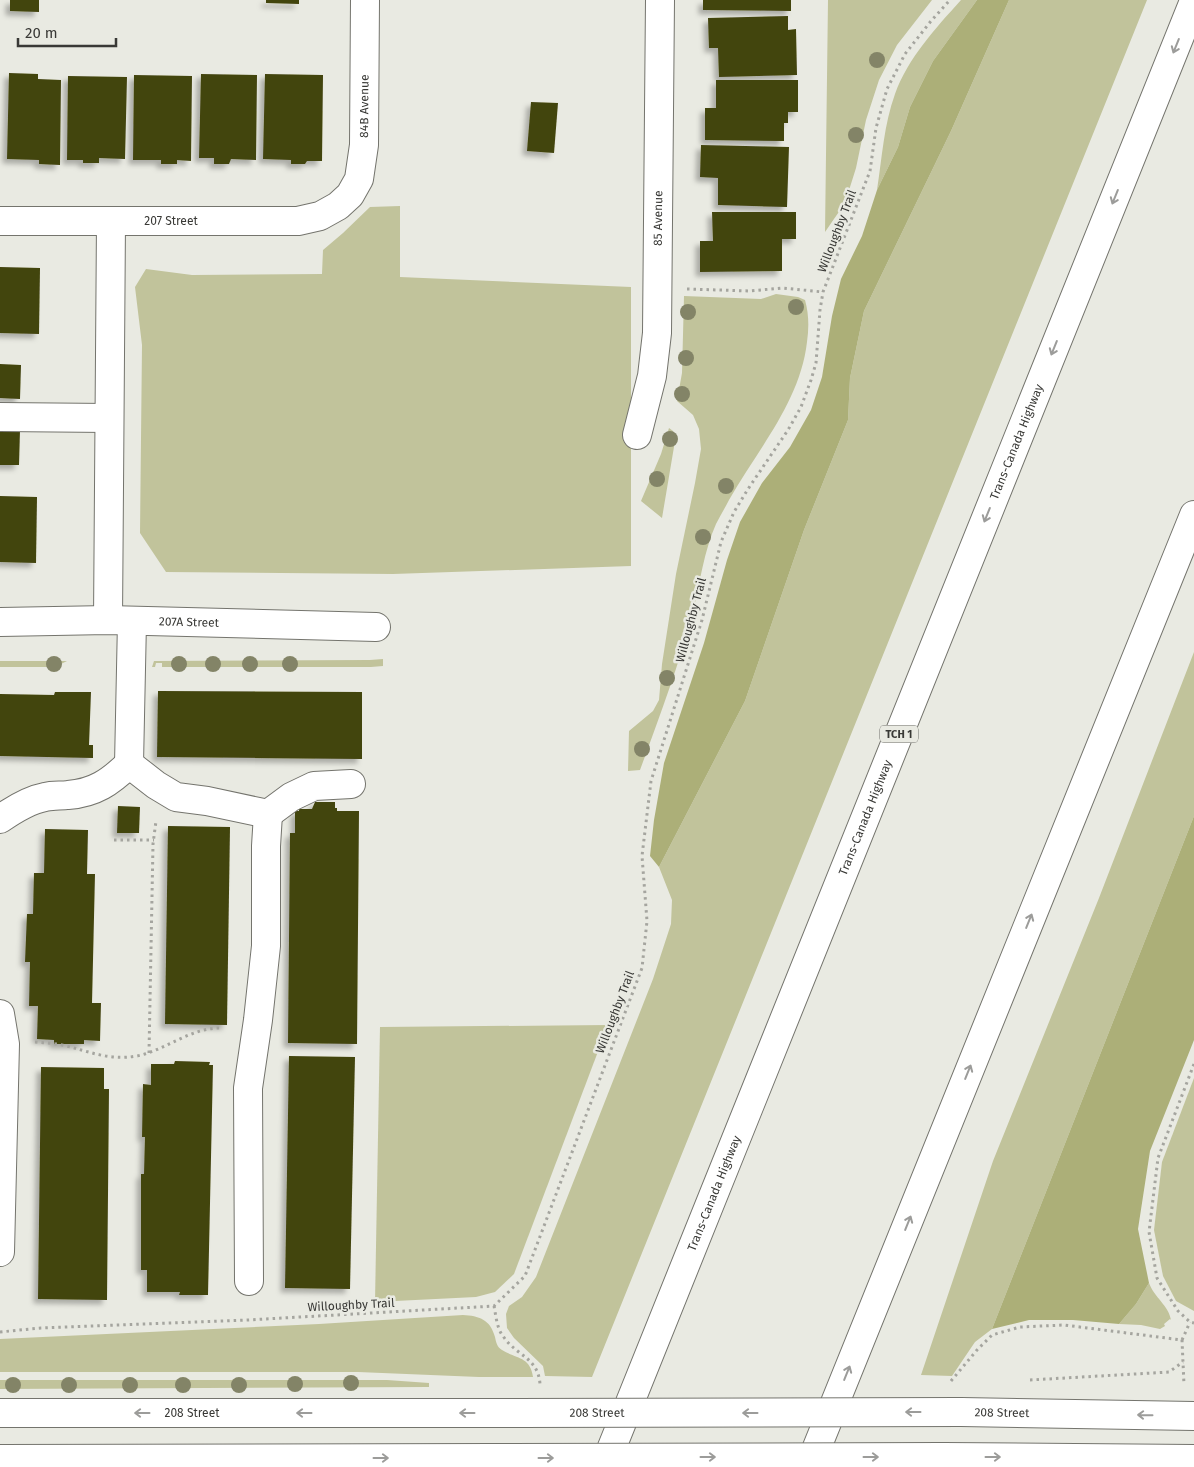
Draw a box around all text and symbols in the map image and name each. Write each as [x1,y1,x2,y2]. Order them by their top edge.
scale bar [18,15,115,47]
text: 20 m [25,24,58,42]
one-way arrow [1171,38,1180,54]
street label: 84B Avenue [357,74,371,138]
street label: Willoughby Trail [815,187,859,274]
one-way arrow [1110,189,1119,204]
street label: 85 Avenue [651,190,665,246]
street label: 207 Street [144,214,198,228]
one-way arrow [1049,340,1059,355]
street label: Trans-Canada Highway [987,382,1046,502]
one-way arrow [982,507,992,522]
street label: Willoughby Trail [673,576,709,664]
street label: 207A Street [159,614,220,630]
road number: TCH 1 [880,726,918,742]
street label: Trans-Canada Highway [836,758,895,877]
one-way arrow [1025,914,1035,929]
street label: Willoughby Trail [593,968,637,1055]
one-way arrow [964,1065,974,1080]
street label: Trans-Canada Highway [685,1133,744,1253]
one-way arrow [904,1215,913,1230]
street label: Willoughby Trail [307,1296,395,1314]
one-way arrow [842,1366,852,1381]
street label: 208 Street [974,1405,1030,1420]
street label: 208 Street [164,1406,220,1420]
street label: 208 Street [569,1406,625,1420]
one-way arrow [905,1407,921,1417]
one-way arrow [134,1408,150,1418]
one-way arrow [296,1408,312,1418]
one-way arrow [459,1408,475,1418]
one-way arrow [742,1408,758,1418]
one-way arrow [1138,1410,1154,1420]
one-way arrow [700,1452,716,1462]
one-way arrow [862,1452,879,1462]
one-way arrow [984,1452,1001,1462]
one-way arrow [372,1453,389,1463]
one-way arrow [538,1453,554,1463]

